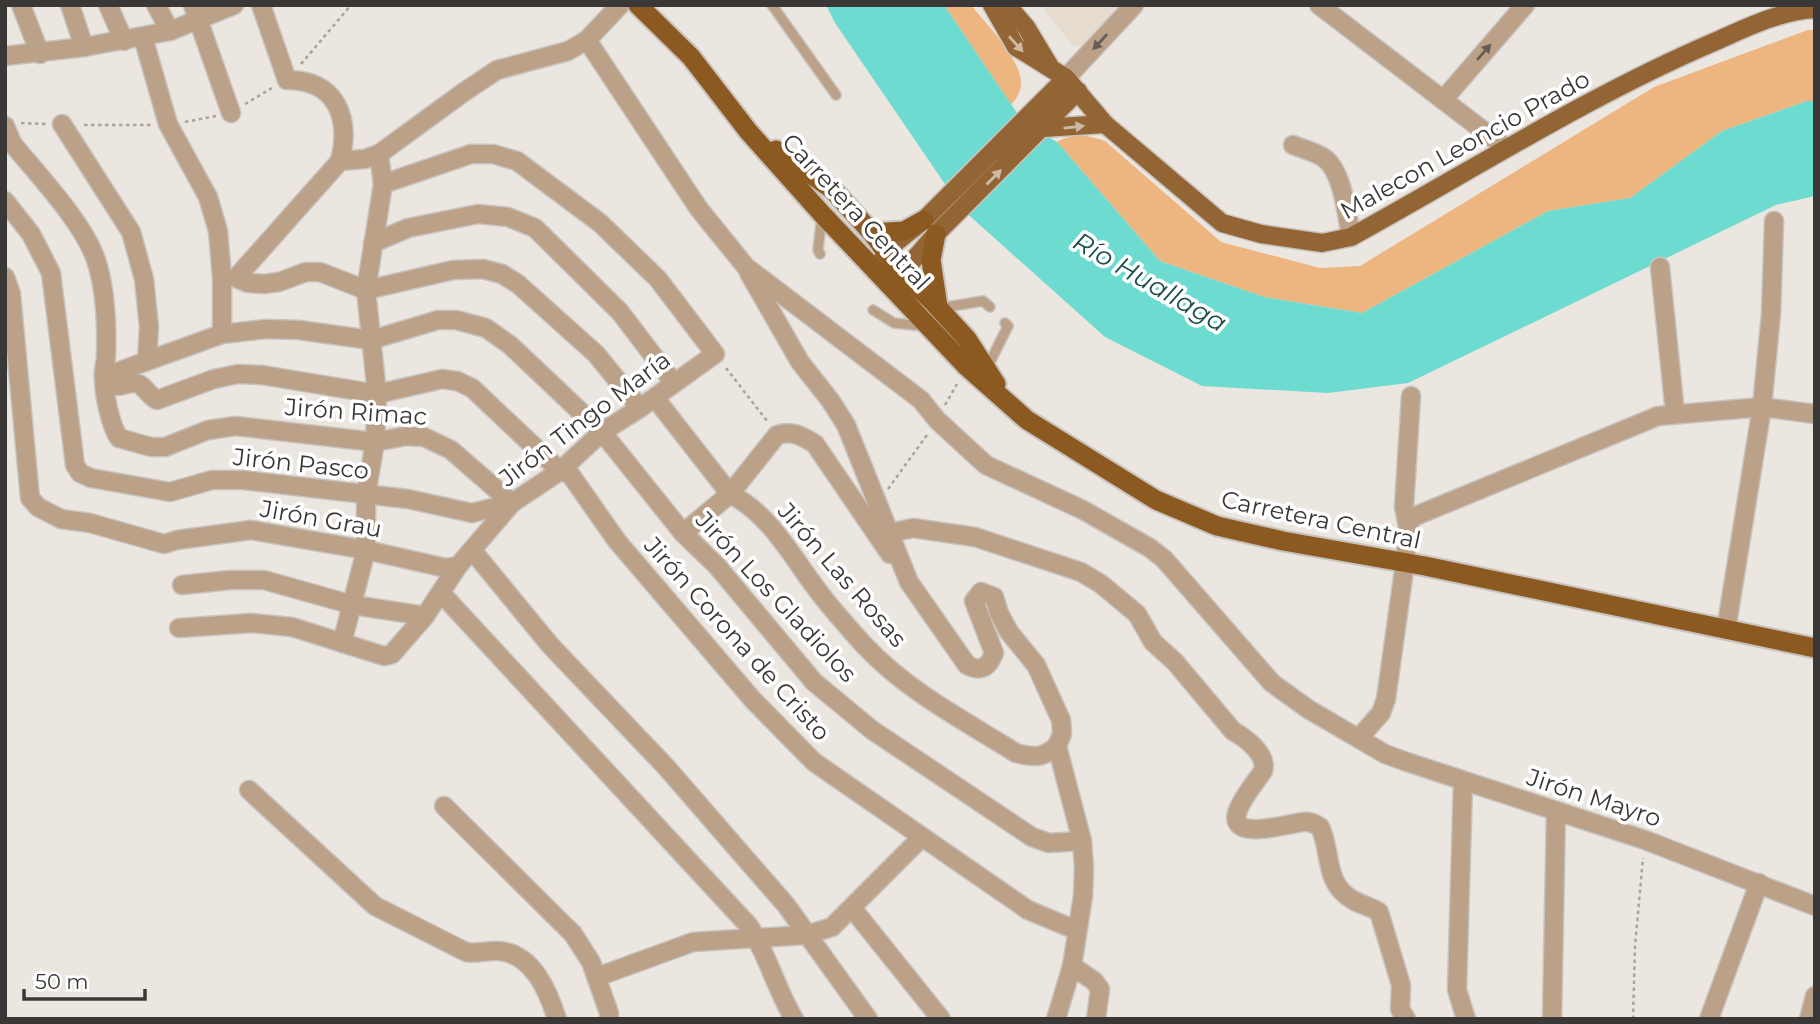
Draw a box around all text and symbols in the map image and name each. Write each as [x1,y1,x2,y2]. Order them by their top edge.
one-way arrow [1092,33,1108,51]
one-way arrow [1008,35,1024,52]
one-way arrow [1476,44,1491,61]
street label: Malecon Leoncio Prado [1335,64,1594,225]
one-way arrow [1063,122,1085,133]
street label: Carretera Central [776,127,936,296]
one-way arrow [986,169,1002,185]
water label: Río Huallaga [1067,225,1233,339]
street label: Jirón Tingo María [493,345,676,493]
street label: Jirón Rimac [283,392,428,431]
street label: Jirón Pasco [231,442,370,485]
street label: Carretera Central [1219,484,1424,555]
street label: Jirón Grau [257,493,384,543]
street label: Jirón Las Rosas [771,496,913,653]
street label: Jirón Los Gladiolos [689,505,863,688]
street label: Jirón Corona de Cristo [638,530,836,746]
street label: Jirón Mayro [1522,762,1665,833]
scale bar [24,958,145,1002]
text: 50 m [35,969,89,994]

